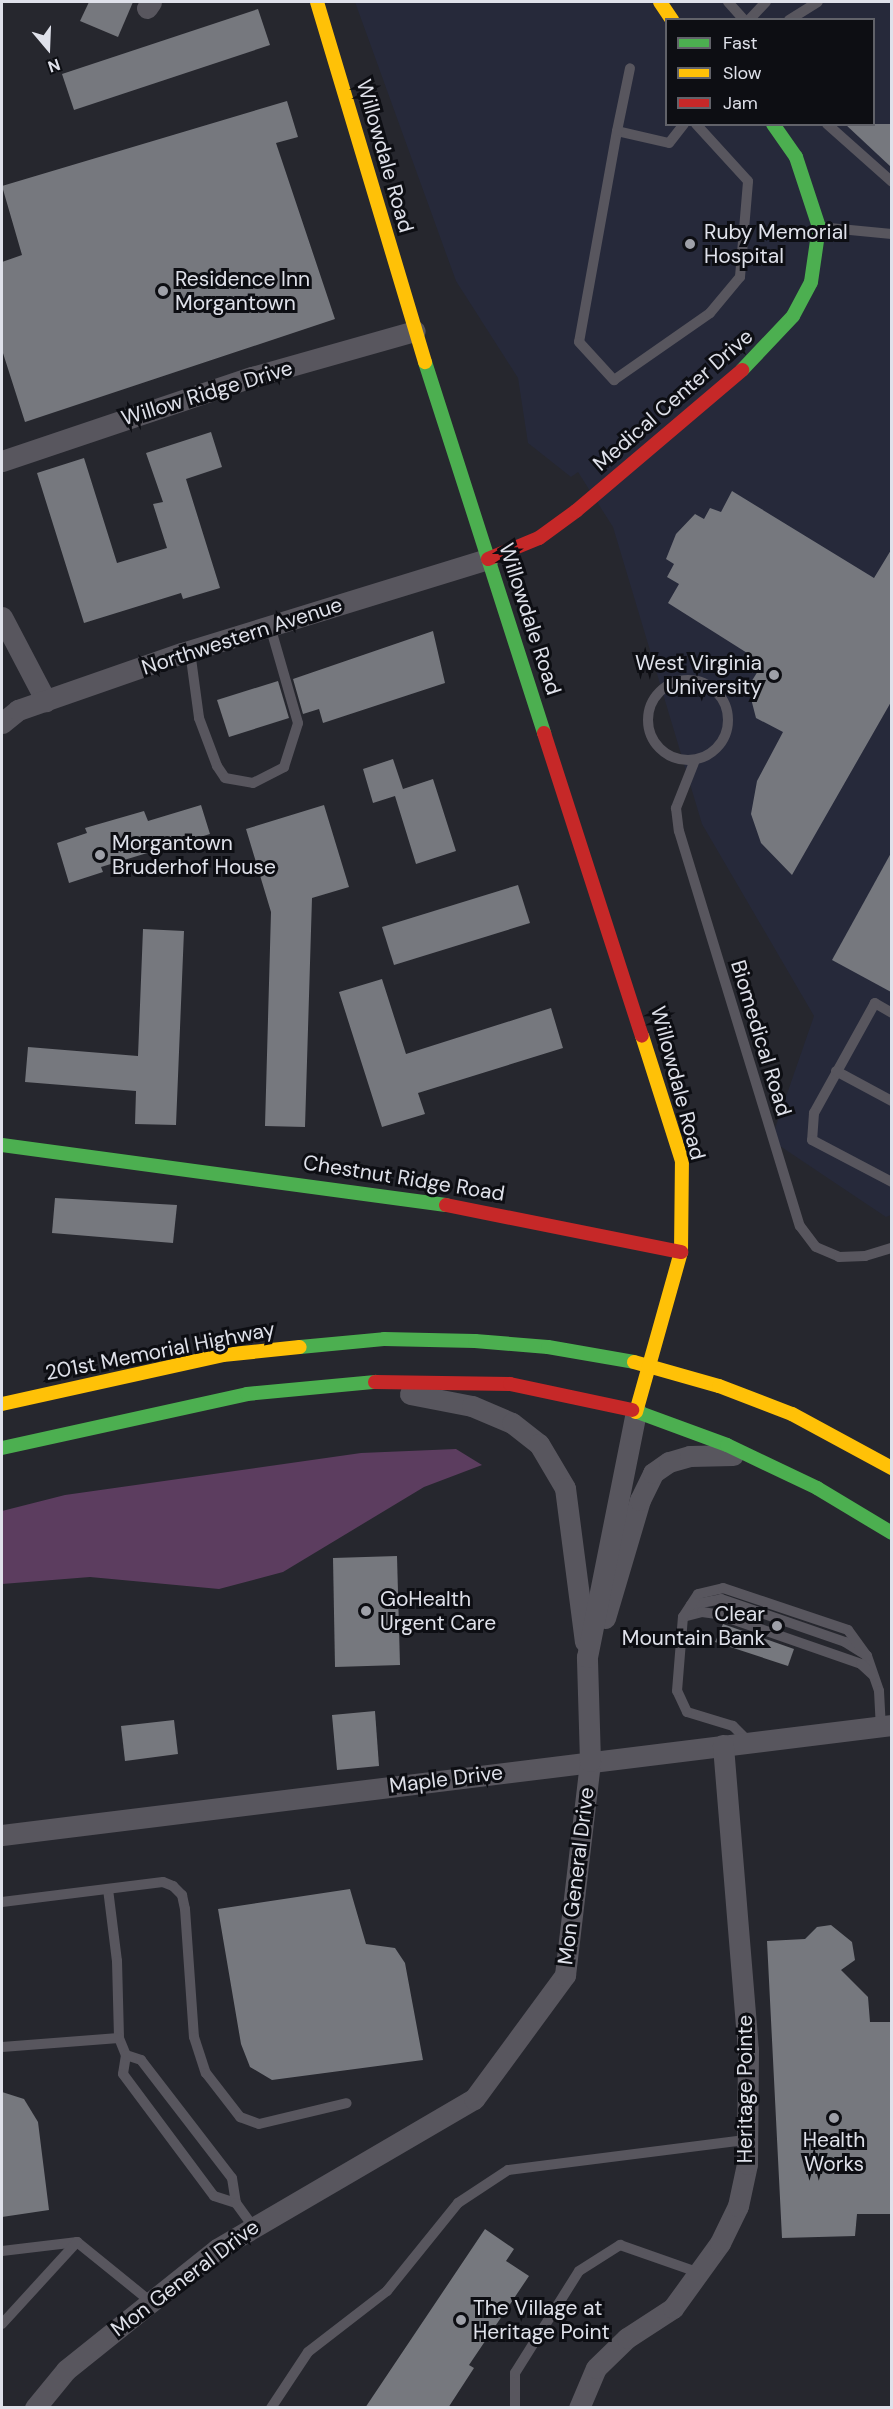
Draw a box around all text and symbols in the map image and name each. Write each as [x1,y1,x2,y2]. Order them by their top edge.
north arrow [18,18,78,78]
legend [665,18,875,126]
text: Fast [723,31,758,55]
text: N [45,54,63,77]
text: Slow [723,61,762,85]
street label: Willowdale Road [351,77,419,235]
text: Jam [723,91,758,115]
place label: Ruby Memorial Hospital [704,219,848,269]
marker: Ruby Memorial Hospital [681,235,699,253]
place label: Residence Inn Morgantown [175,266,310,316]
marker: Residence Inn Morgantown [156,284,170,298]
street label: Medical Center Drive [588,324,758,476]
street label: Willow Ridge Drive [118,355,296,431]
street label: Willowdale Road [494,540,566,698]
street label: Northwestern Avenue [139,592,345,680]
place label: West Virginia University [635,650,762,700]
marker: West Virginia University [767,668,781,682]
place label: Morgantown Bruderhof House [112,830,276,880]
marker: Morgantown Bruderhof House [93,848,107,862]
street label: Biomedical Road [725,957,797,1119]
street label: Willowdale Road [645,1003,711,1163]
street label: Chestnut Ridge Road [301,1150,507,1206]
street label: 201st Memorial Highway [43,1316,277,1386]
place label: GoHealth Urgent Care [380,1586,496,1636]
place label: Clear Mountain Bank [622,1601,765,1651]
marker: GoHealth Urgent Care [357,1602,375,1620]
marker: Clear Mountain Bank [770,1619,784,1633]
street label: Maple Drive [388,1760,504,1798]
street label: Mon General Drive [553,1786,599,1966]
street label: Heritage Pointe [732,2015,758,2163]
marker: Health Works [827,2111,841,2125]
place label: Health Works [803,2127,865,2177]
street label: Mon General Drive [106,2214,264,2342]
place label: The Village at Heritage Point [473,2295,610,2345]
marker: The Village at Heritage Point [454,2313,468,2327]

